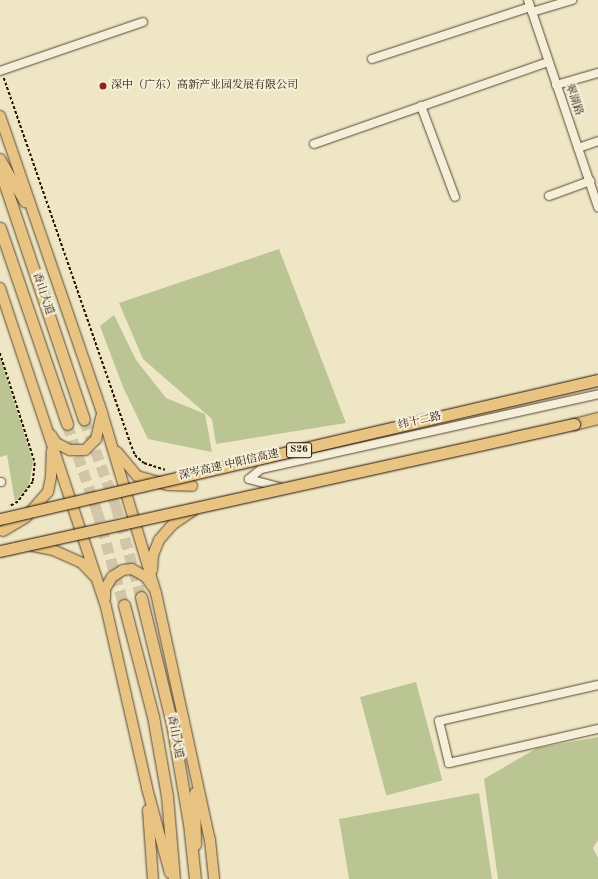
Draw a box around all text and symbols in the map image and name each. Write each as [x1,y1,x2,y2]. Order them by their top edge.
place label: 深中（广东）高新产业园发展有限公司 [111,79,298,93]
marker: 深中（广东）高新产业园发展有限公司 [98,81,108,91]
street label: 翠湖路 [561,82,585,118]
street label: 香山大道 [29,271,55,317]
street label: 纬十二路 [397,411,443,433]
road number: S26 [286,442,312,458]
street label: 深岑高速 中阳信高速 [178,448,280,484]
street label: 香山大道 [163,714,185,760]

